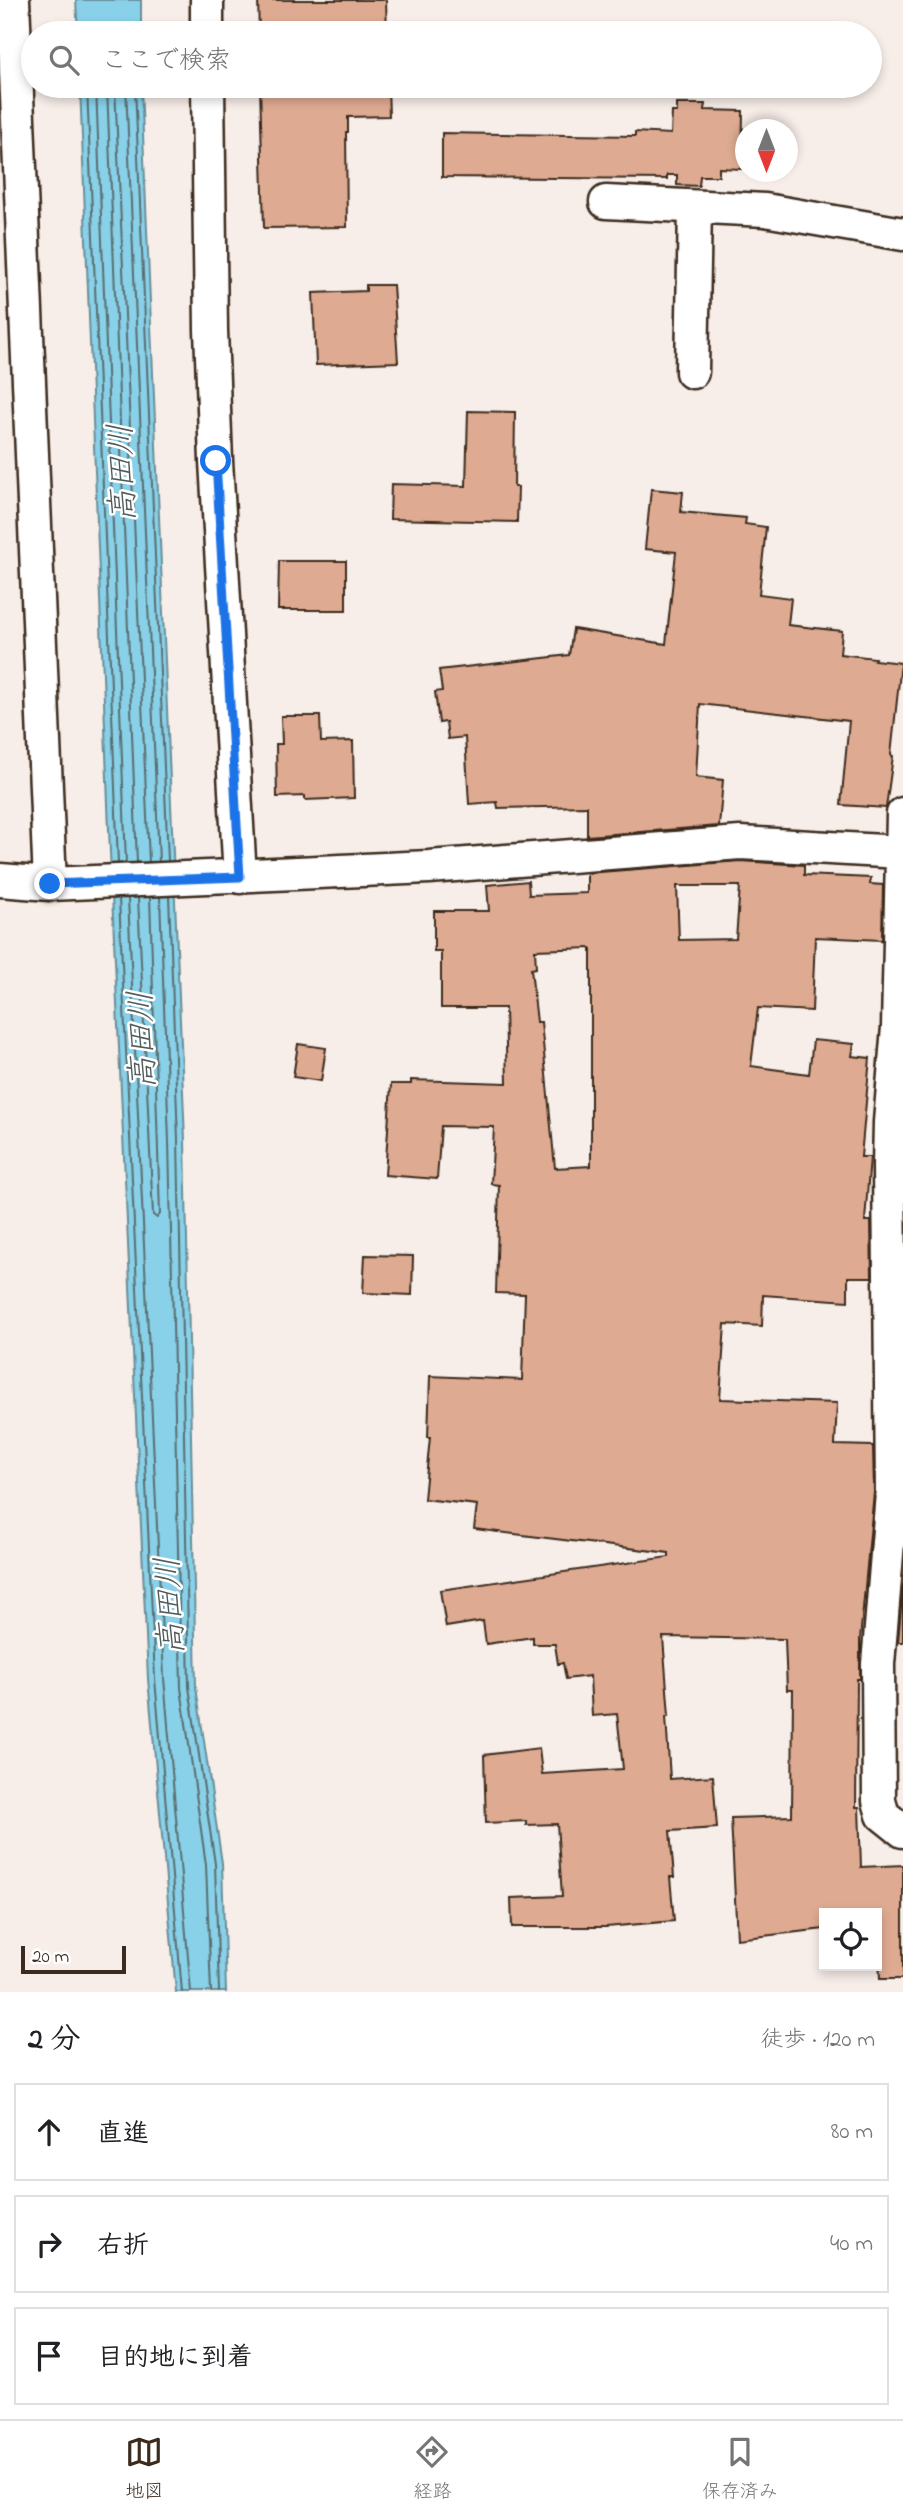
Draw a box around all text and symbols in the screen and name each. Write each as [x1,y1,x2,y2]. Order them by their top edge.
search box [21,21,882,98]
icon: search [45,41,83,79]
text: ここで検索 [101,43,231,81]
north arrow [735,119,798,182]
water label: 高田川 [98,423,150,523]
route start [200,445,231,476]
route end [34,868,65,899]
water label: 高田川 [118,990,170,1090]
water label: 高田川 [145,1555,199,1656]
map controls [819,1908,882,1971]
button: locate [819,1908,882,1971]
scale bar [21,1943,126,1975]
text: 20 m [32,1944,69,1971]
text: 2 分 [28,2019,80,2063]
text: 徒歩 · 120 m [760,2024,875,2057]
icon: ahead [30,2113,68,2151]
text: 直進 [97,2116,149,2154]
text: 80 m [831,2116,873,2149]
icon: right [30,2225,68,2263]
text: 右折 [97,2228,149,2266]
text: 40 m [830,2228,873,2261]
icon: arrive [30,2337,68,2375]
text: 目的地に到着 [97,2340,253,2378]
tab: 地図 [125,2433,163,2506]
tab: 経路 [413,2433,452,2506]
tab: 保存済み [702,2433,778,2506]

